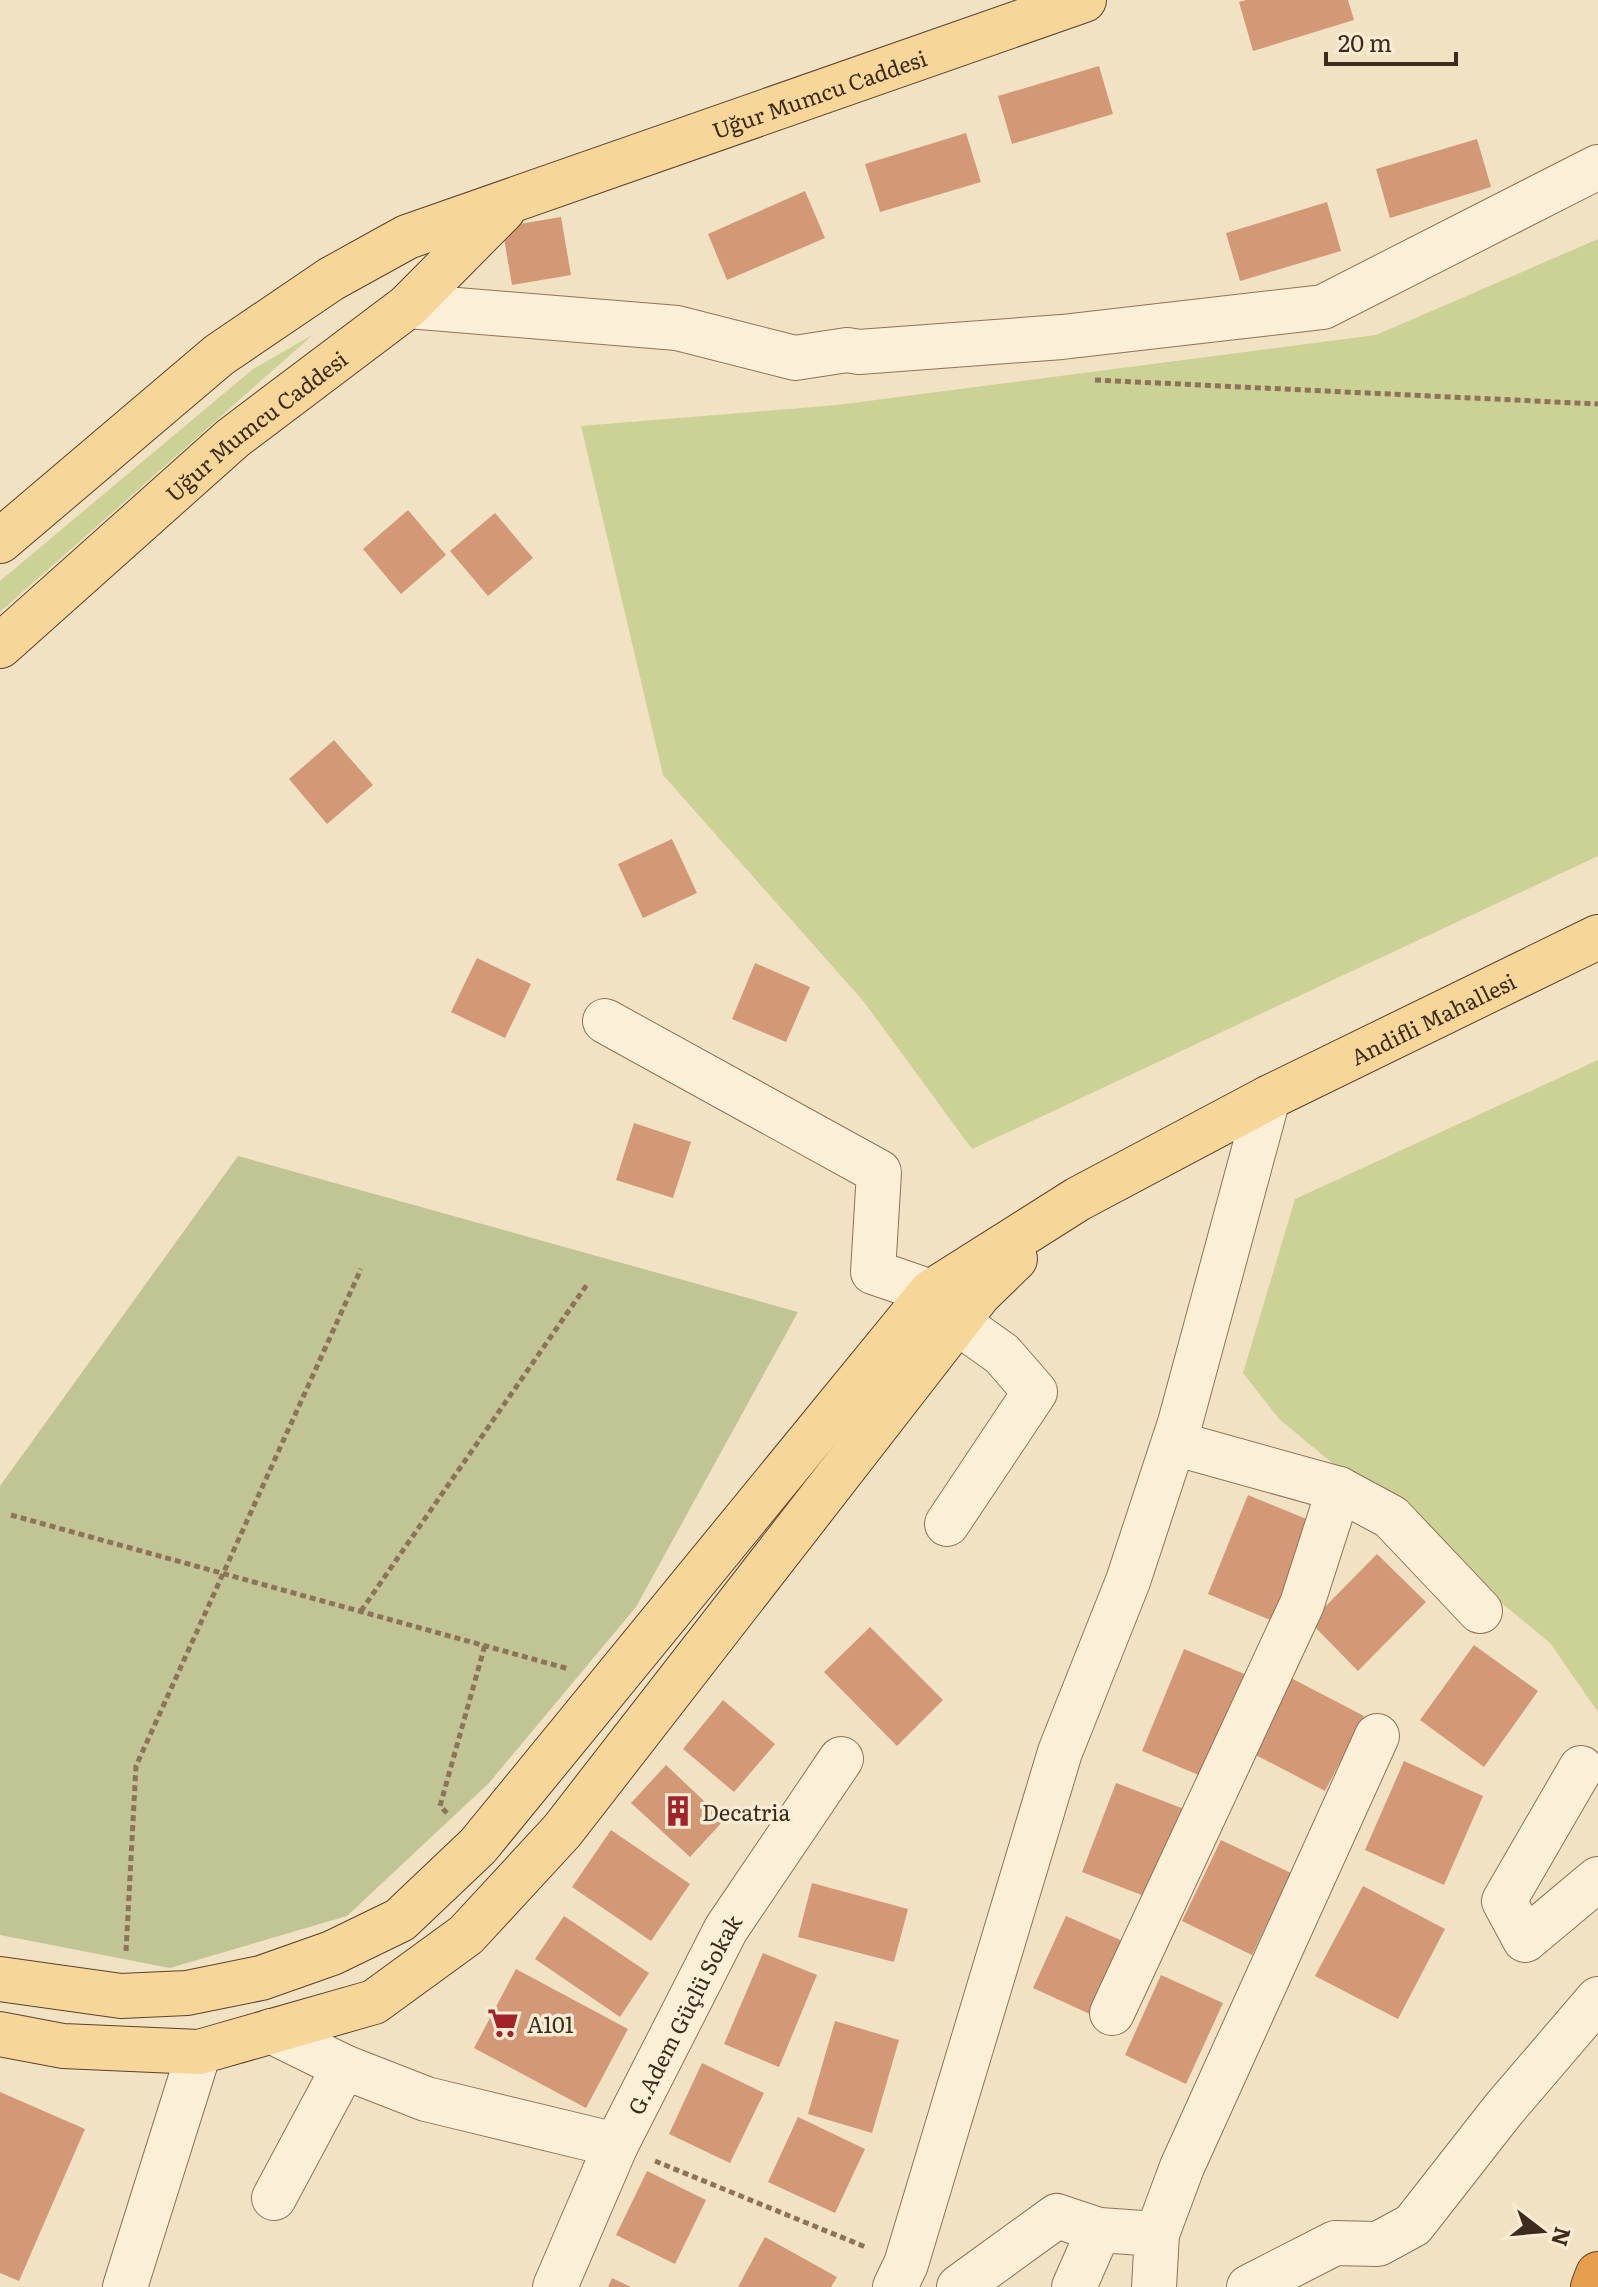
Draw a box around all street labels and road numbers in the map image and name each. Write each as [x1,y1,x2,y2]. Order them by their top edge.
street label: Uğur Mumcu Caddesi [707,40,931,146]
street label: Uğur Mumcu Caddesi [157,342,353,508]
street label: Andifli Mahallesi [1344,963,1521,1072]
street label: G.Adem Güçlü Sokak [618,1906,749,2120]

